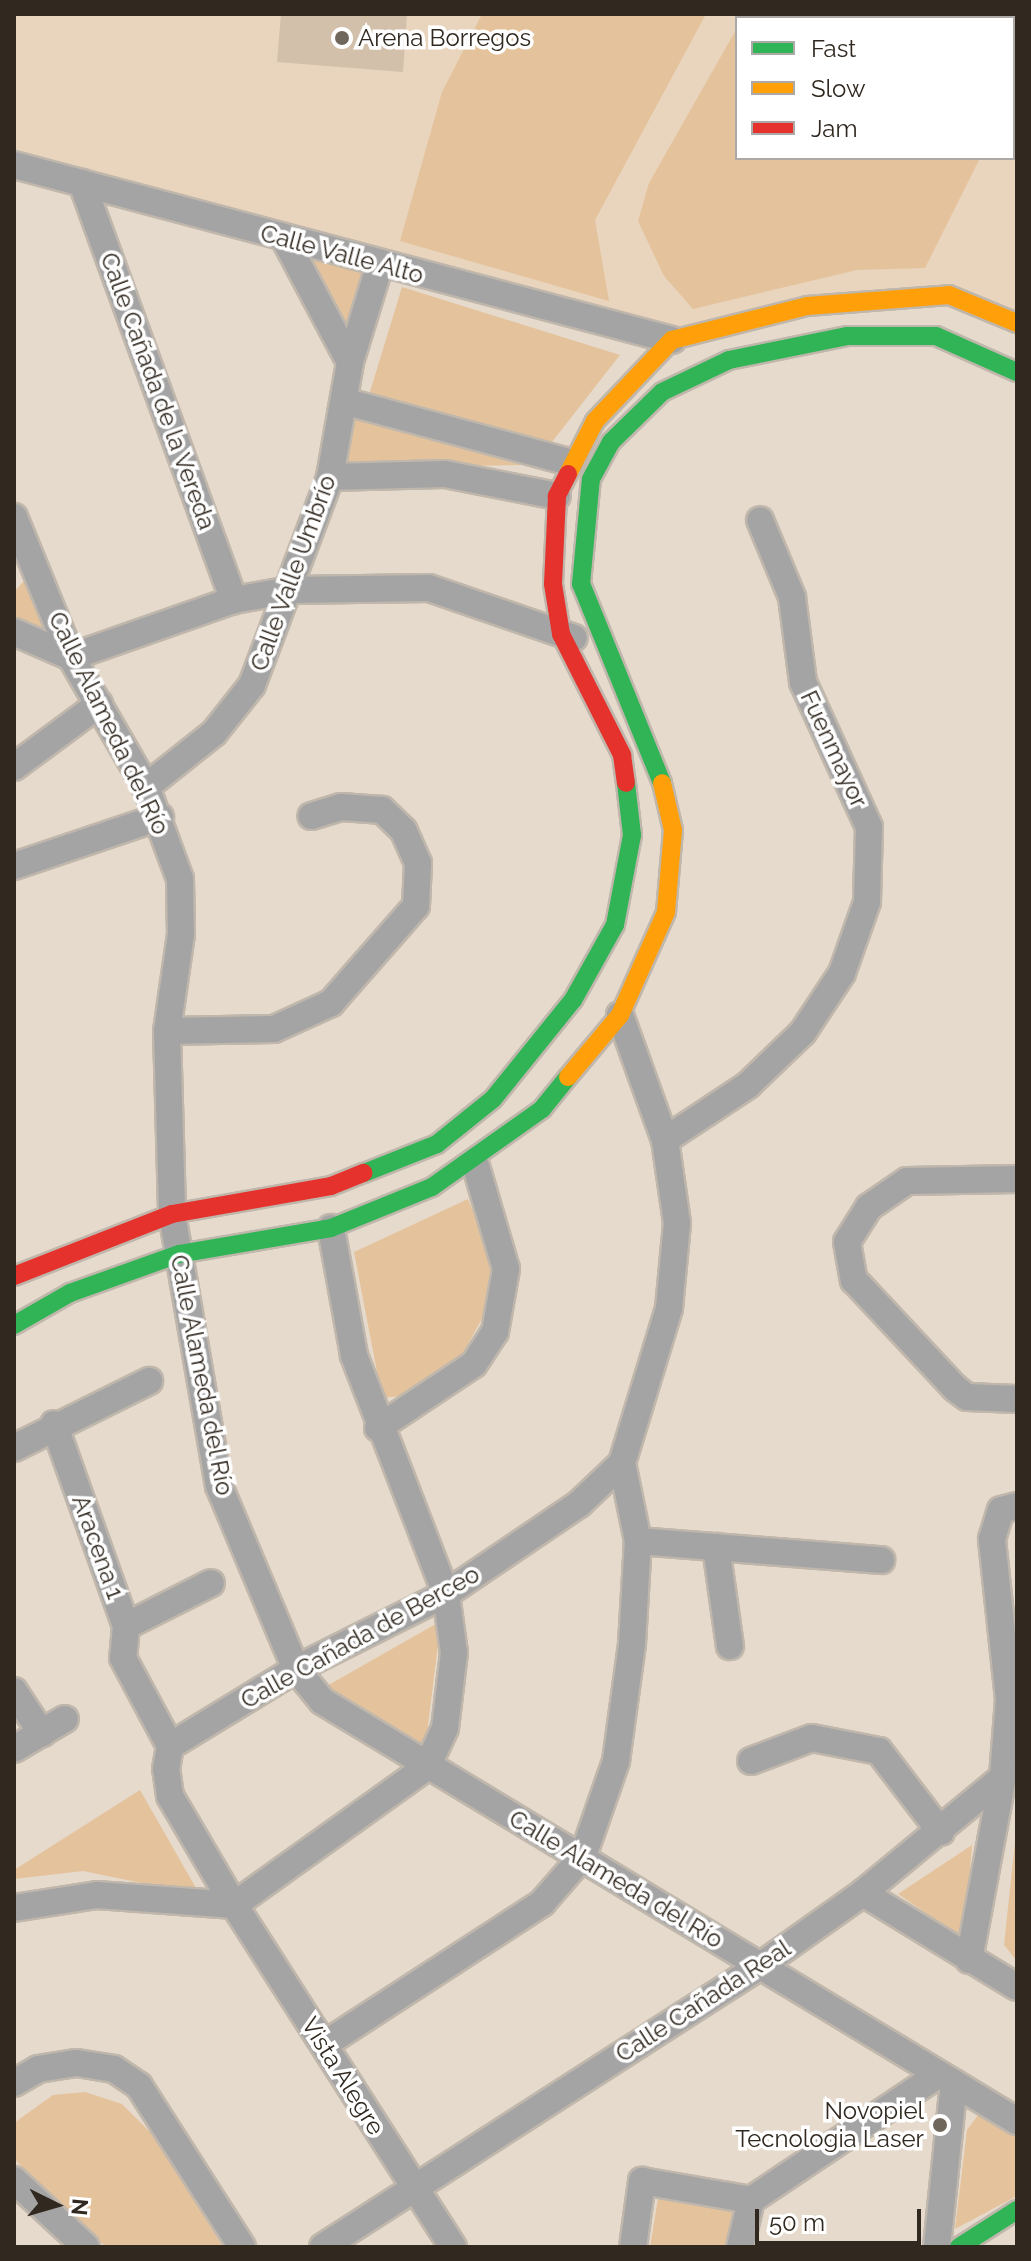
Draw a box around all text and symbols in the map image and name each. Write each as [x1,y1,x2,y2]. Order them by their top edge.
legend [735,16,1015,160]
place label: Arena Borregos [358,24,531,52]
marker: Arena Borregos [333,29,351,47]
text: Fast [811,34,856,63]
text: Slow [811,74,865,103]
text: Jam [811,114,857,143]
street label: Calle Valle Alto [257,218,427,290]
street label: Calle Cañada de la Vereda [94,248,222,534]
street label: Calle Valle Umbrío [244,471,342,675]
street label: Calle Alameda del Río [42,606,176,840]
street label: Fuenmayor [794,686,874,812]
street label: Calle Alameda del Río [164,1252,240,1498]
street label: Aracena 1 [66,1491,130,1603]
street label: Calle Cañada de Berceo [236,1559,484,1715]
street label: Calle Alameda del Río [503,1803,729,1955]
street label: Calle Cañada Real [610,1934,796,2068]
street label: Vista Alegre [295,2011,391,2141]
place label: Novopiel Tecnologia Laser [735,2097,924,2153]
marker: Novopiel Tecnologia Laser [931,2116,949,2134]
north arrow [16,2165,96,2245]
scale bar [759,2193,925,2243]
text: N [66,2198,94,2217]
text: 50 m [769,2208,825,2237]

